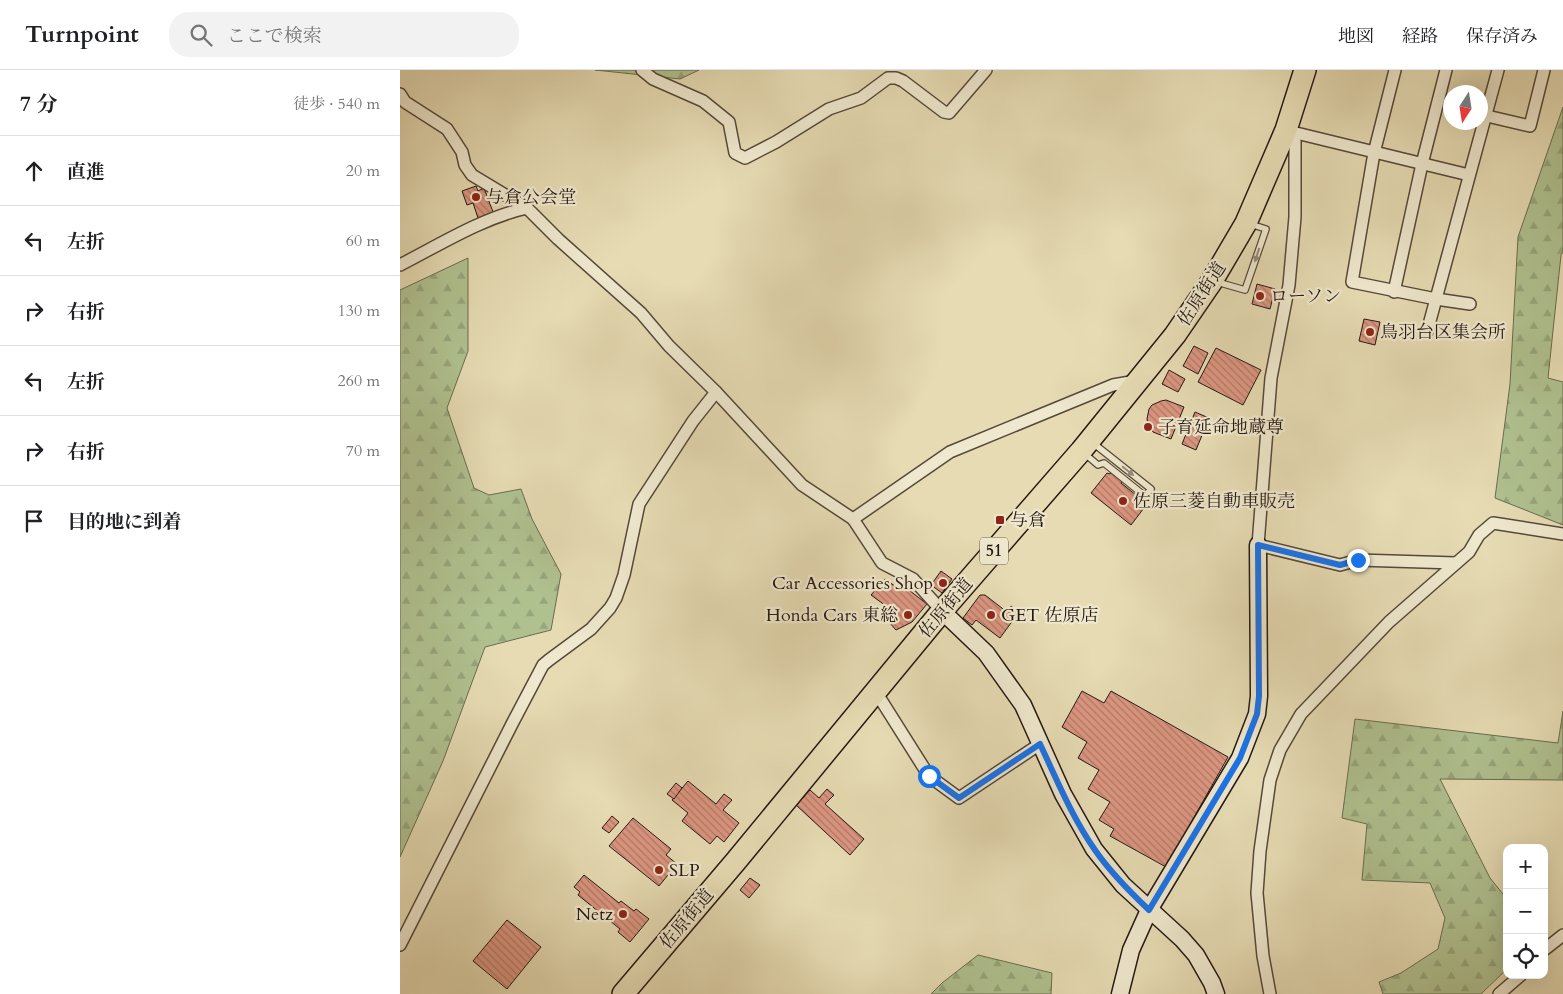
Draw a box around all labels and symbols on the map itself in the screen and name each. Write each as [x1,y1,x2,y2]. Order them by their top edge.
north arrow [1443,85,1488,130]
place label: 与倉公会堂 [486,185,576,210]
marker: 与倉公会堂 [470,191,482,203]
one-way arrow [1253,248,1261,263]
street label: 佐原街道 [1172,257,1232,331]
place label: ローソン [1270,284,1341,309]
marker: ローソン [1254,290,1266,302]
place label: 鳥羽台区集会所 [1380,320,1506,345]
marker: 鳥羽台区集会所 [1364,326,1376,338]
place label: 子育延命地蔵尊 [1158,415,1284,440]
marker: 子育延命地蔵尊 [1142,421,1154,433]
one-way arrow [1121,465,1134,476]
place label: 佐原三菱自動車販売 [1133,489,1295,514]
marker: 佐原三菱自動車販売 [1117,495,1129,507]
place label: 与倉 [1010,508,1046,533]
marker: 与倉 [994,514,1006,526]
road number: 51 [980,538,1008,564]
route end [1347,549,1370,572]
place label: Car Accessories Shop [772,571,933,596]
street label: 佐原街道 [913,572,979,644]
marker: Car Accessories Shop [937,577,949,589]
place label: Honda Cars 東総 [766,603,898,628]
place label: GET 佐原店 [1001,603,1098,628]
marker: Honda Cars 東総 [902,609,914,621]
marker: GET 佐原店 [985,609,997,621]
route start [918,765,941,788]
place label: SLP [669,858,700,883]
marker: SLP [653,864,665,876]
street label: 佐原街道 [654,883,720,955]
place label: Netz [576,902,613,927]
marker: Netz [617,908,629,920]

